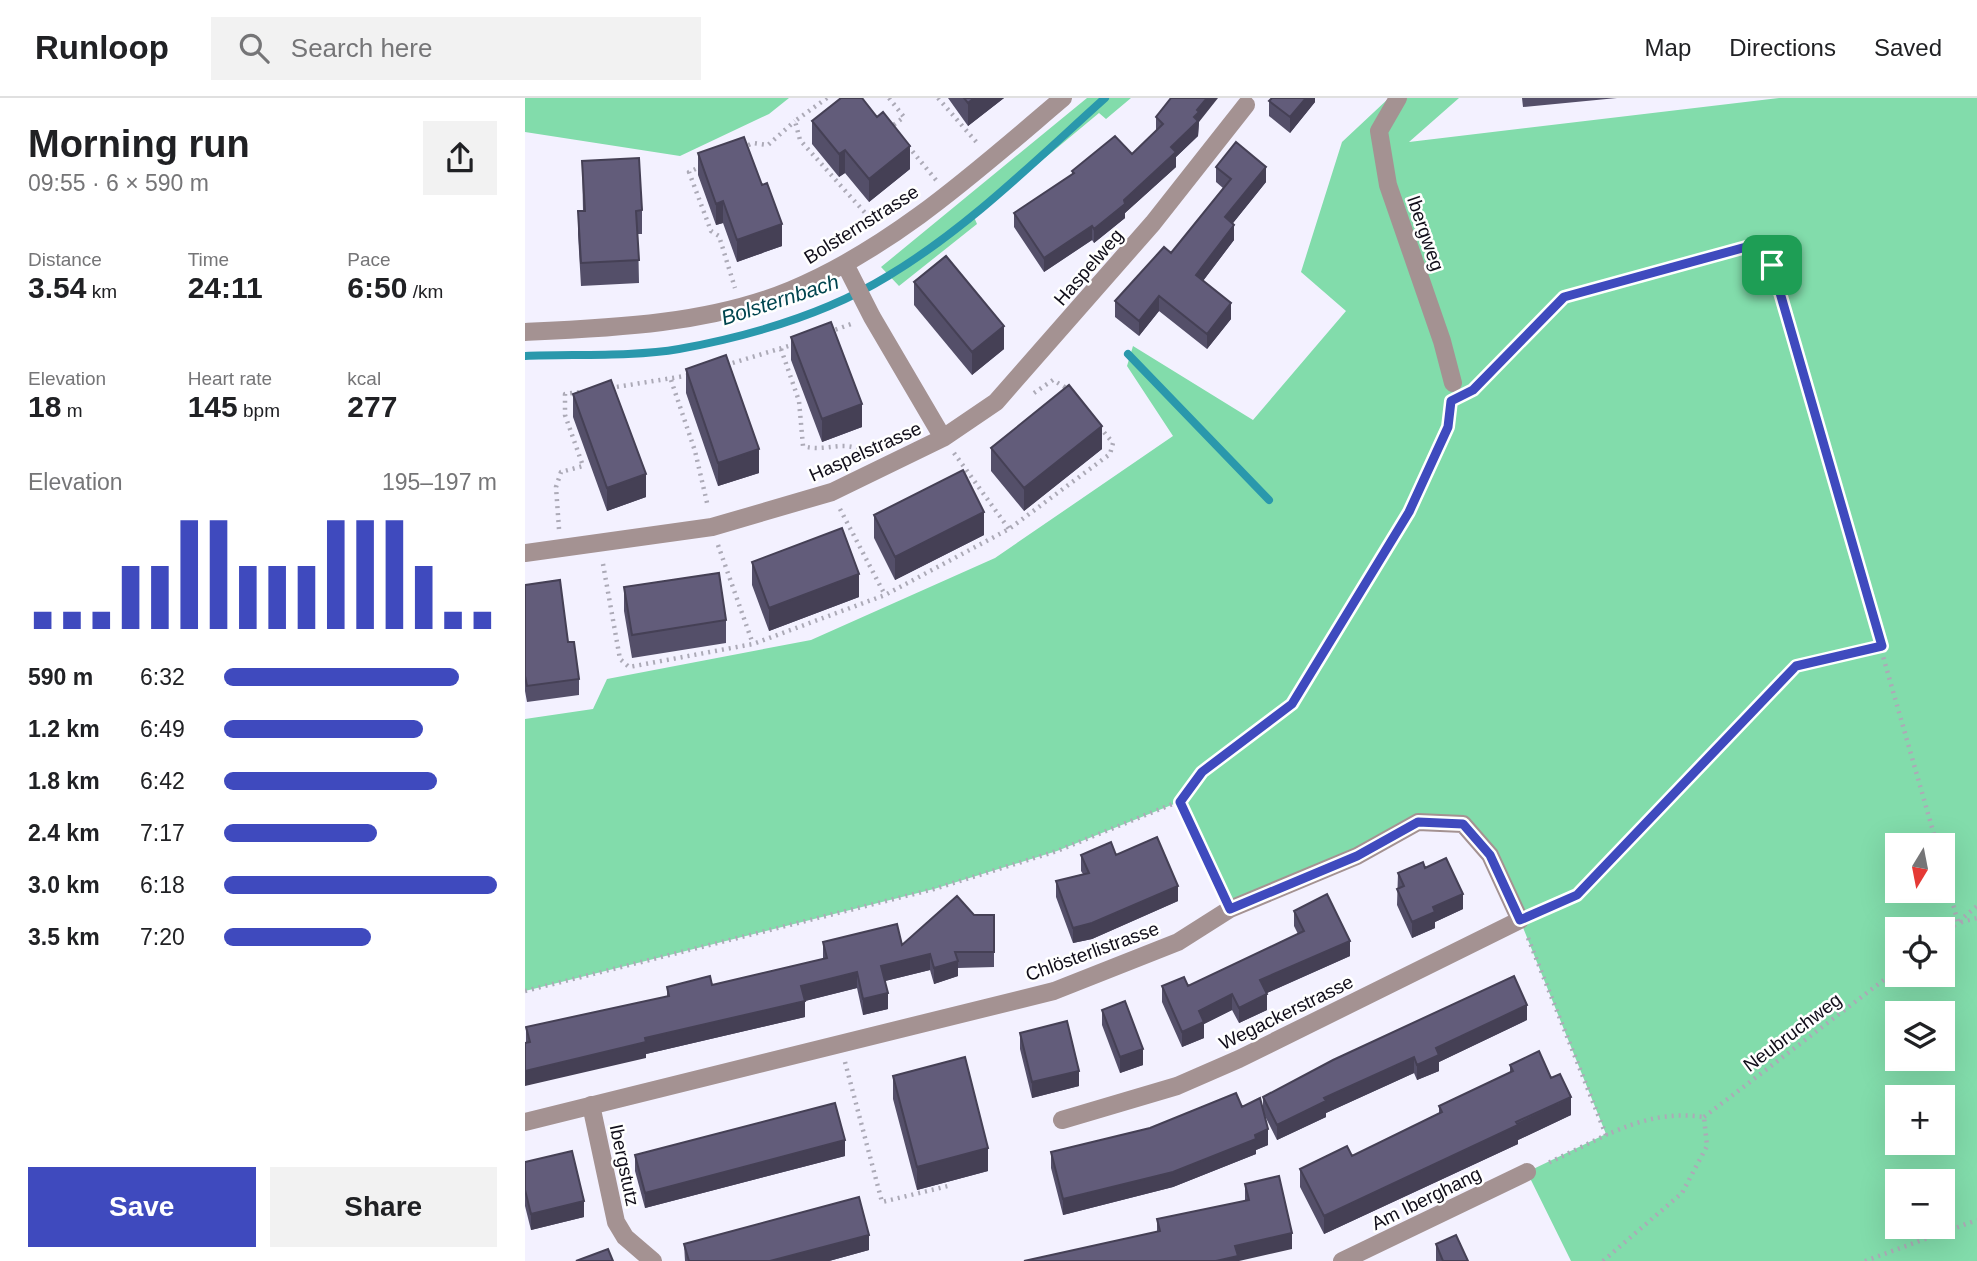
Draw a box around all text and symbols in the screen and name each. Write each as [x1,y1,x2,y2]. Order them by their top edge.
search box [211,17,701,80]
text: Runloop [35,29,169,66]
icon: search [235,29,273,67]
text: Search here [291,33,432,63]
text: Map [1645,34,1691,61]
text: Directions [1729,34,1836,61]
text: Saved [1874,34,1942,61]
button: share [423,121,497,195]
text: Morning run [28,123,250,165]
text: 09:55 · 6 × 590 m [28,170,209,196]
street label: Bolsternstrasse [800,181,922,268]
street label: Ibergweg [1403,193,1448,274]
street label: Haspelweg [1050,225,1127,310]
pin [1742,235,1802,295]
icon: arrive [1753,246,1791,284]
text: Distance [28,249,102,270]
text: Time [188,249,229,270]
text: Pace [347,249,391,270]
water label: Bolsternbach [718,270,842,329]
text: 3.54 [28,271,86,304]
text: 24:11 [188,271,263,304]
text: 6:50 [347,271,407,304]
text: km [86,281,117,302]
text: /km [407,281,443,302]
text: Elevation [28,368,106,389]
text: Heart rate [188,368,272,389]
text: kcal [347,368,381,389]
text: 18 [28,390,61,423]
text: 145 [188,390,238,423]
text: 277 [347,390,397,423]
text: m [61,400,82,421]
text: bpm [238,400,280,421]
street label: Haspelstrasse [806,417,924,486]
text: Elevation [28,469,123,495]
text: 195–197 m [382,469,497,495]
text: 590 m [28,664,93,690]
text: 6:32 [140,664,185,690]
text: 1.2 km [28,716,100,742]
text: 6:49 [140,716,185,742]
text: 1.8 km [28,768,100,794]
text: 6:42 [140,768,185,794]
text: 2.4 km [28,820,100,846]
text: 7:17 [140,820,185,846]
north arrow [1885,833,1955,903]
map controls [1885,833,1955,1239]
text: 3.0 km [28,872,100,898]
text: 6:18 [140,872,185,898]
button: locate [1885,917,1955,987]
street label: Chlösterlistrasse [1023,918,1162,985]
text: 3.5 km [28,924,100,950]
text: 7:20 [140,924,185,950]
street label: Wegackerstrasse [1216,971,1357,1054]
street label: Neubruchweg [1739,989,1845,1076]
button: layers [1885,1001,1955,1071]
button: + [1885,1085,1955,1155]
street label: Ibergstutz [606,1122,643,1208]
street label: Am Iberghang [1368,1163,1484,1234]
button: Save [28,1167,256,1247]
button: Share [270,1167,497,1247]
button: − [1885,1169,1955,1239]

